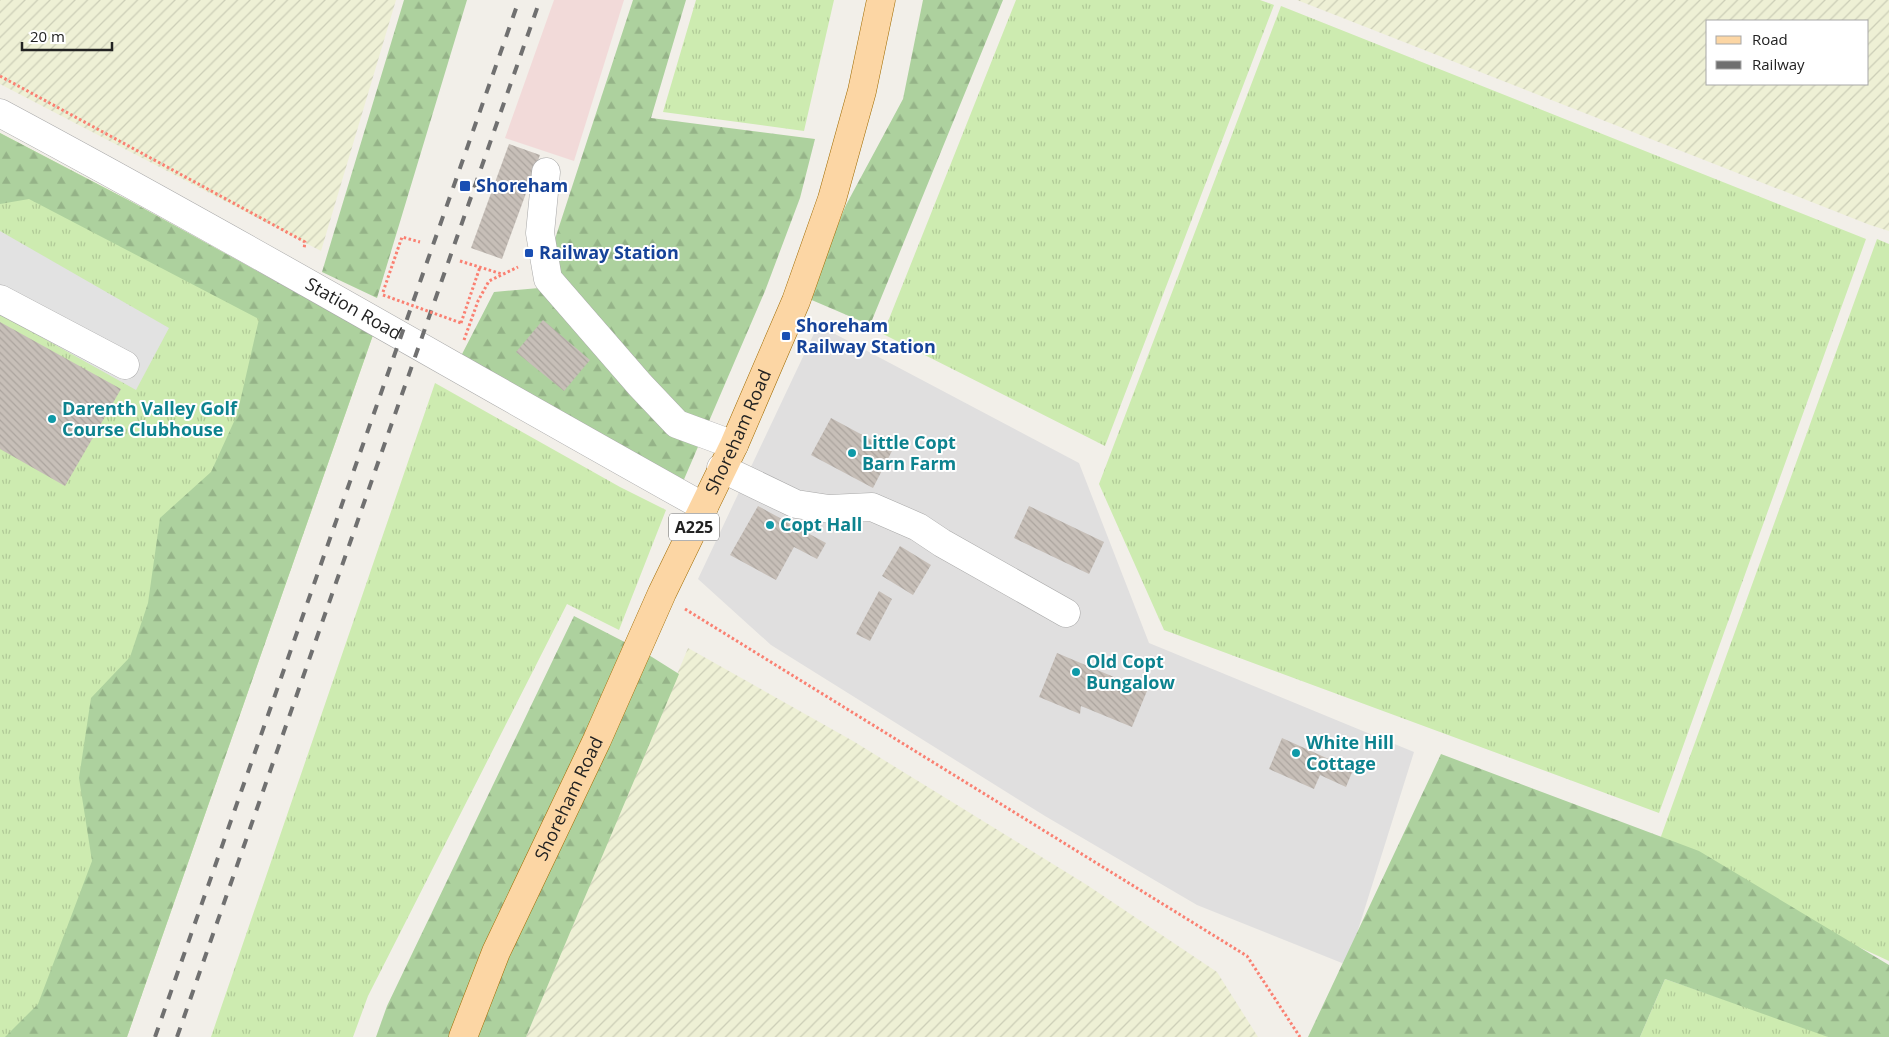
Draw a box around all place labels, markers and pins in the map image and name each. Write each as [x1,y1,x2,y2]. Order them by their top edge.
place label: Shoreham [476,173,568,197]
marker: Shoreham [458,179,472,193]
place label: Railway Station [539,240,679,264]
marker: Railway Station [523,247,535,259]
place label: Shoreham Railway Station [796,313,936,358]
marker: Shoreham Railway Station [780,330,792,342]
place label: Darenth Valley Golf Course Clubhouse [62,396,238,441]
marker: Darenth Valley Golf Course Clubhouse [46,413,58,425]
place label: Little Copt Barn Farm [862,430,956,475]
marker: Little Copt Barn Farm [846,447,858,459]
place label: Copt Hall [780,512,862,536]
marker: Copt Hall [764,519,776,531]
place label: Old Copt Bungalow [1086,649,1175,694]
marker: Old Copt Bungalow [1070,666,1082,678]
place label: White Hill Cottage [1306,730,1394,775]
marker: White Hill Cottage [1290,747,1302,759]

